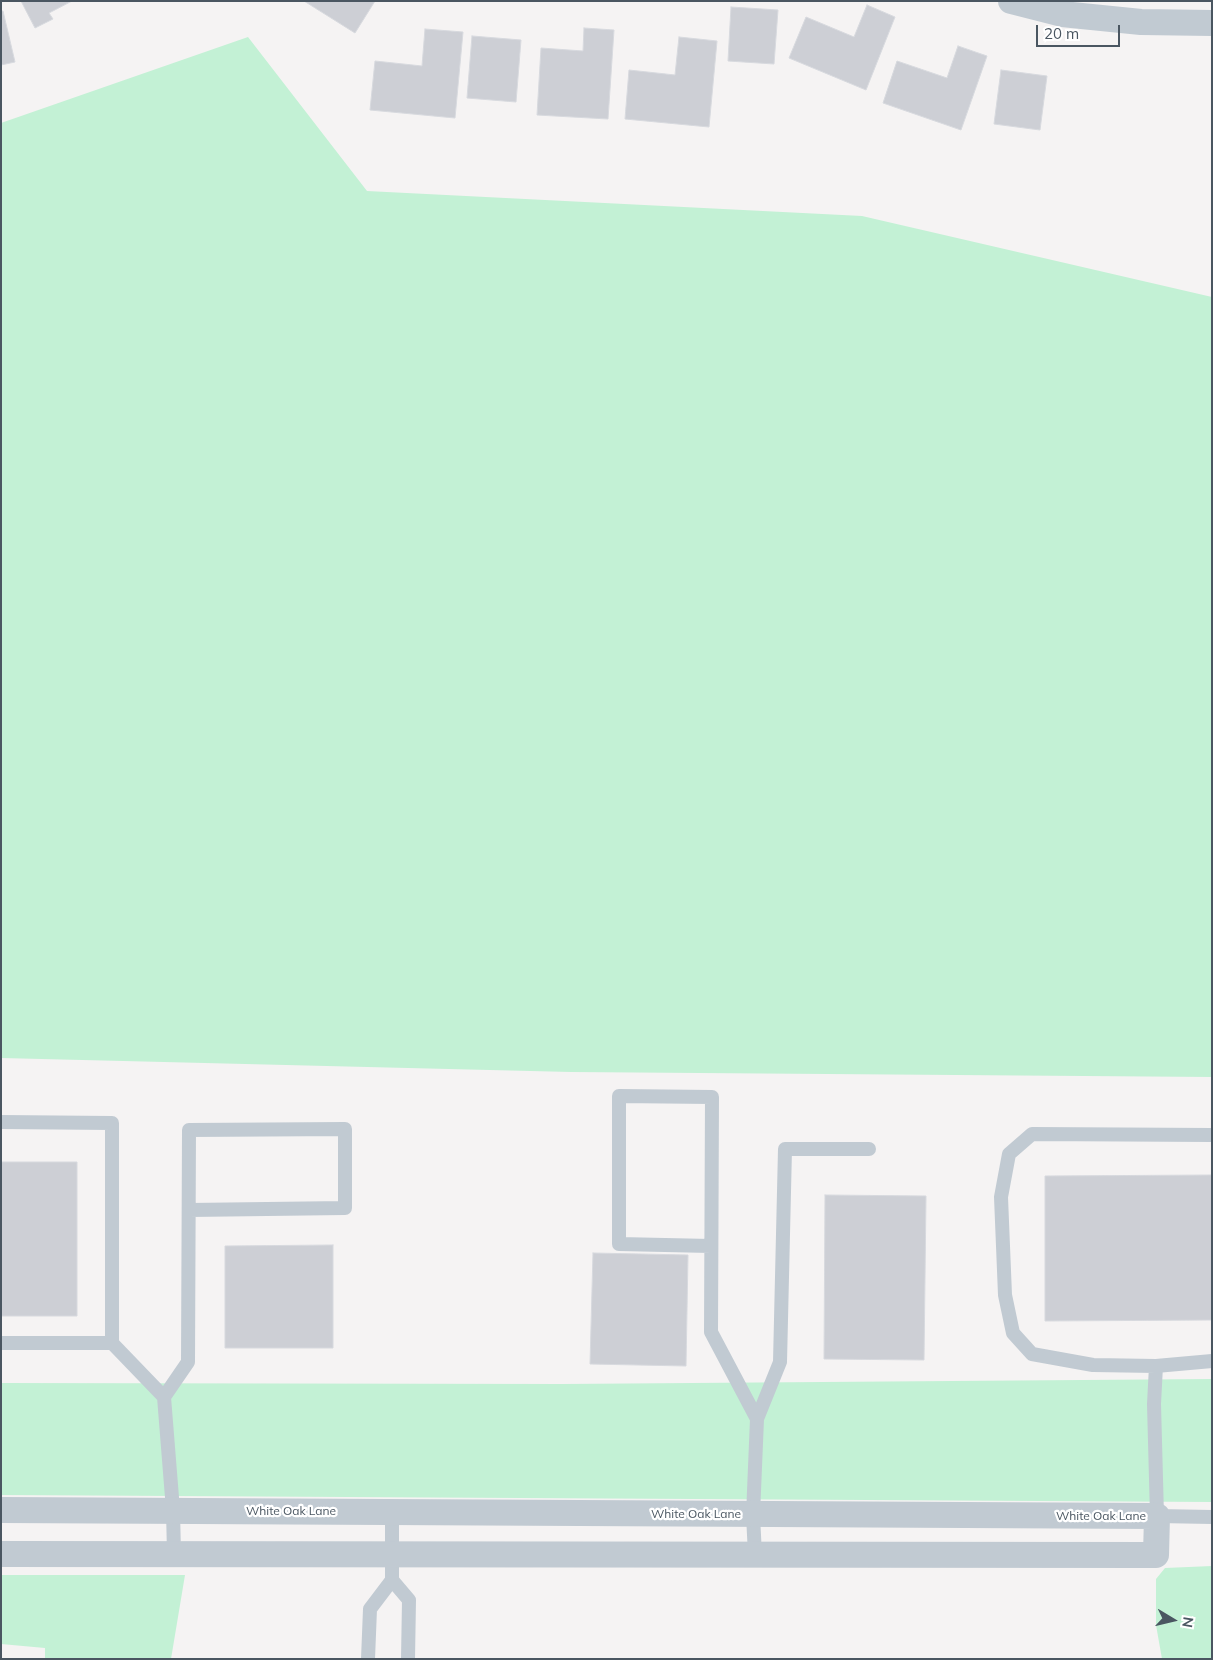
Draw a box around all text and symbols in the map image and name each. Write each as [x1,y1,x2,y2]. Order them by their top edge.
scale bar [1038,15,1122,47]
text: 20 m [1044,24,1079,43]
street label: White Oak Lane [246,1504,336,1518]
street label: White Oak Lane [651,1507,741,1521]
street label: White Oak Lane [1056,1509,1146,1523]
north arrow [1148,1595,1198,1645]
text: N [1178,1616,1198,1629]

